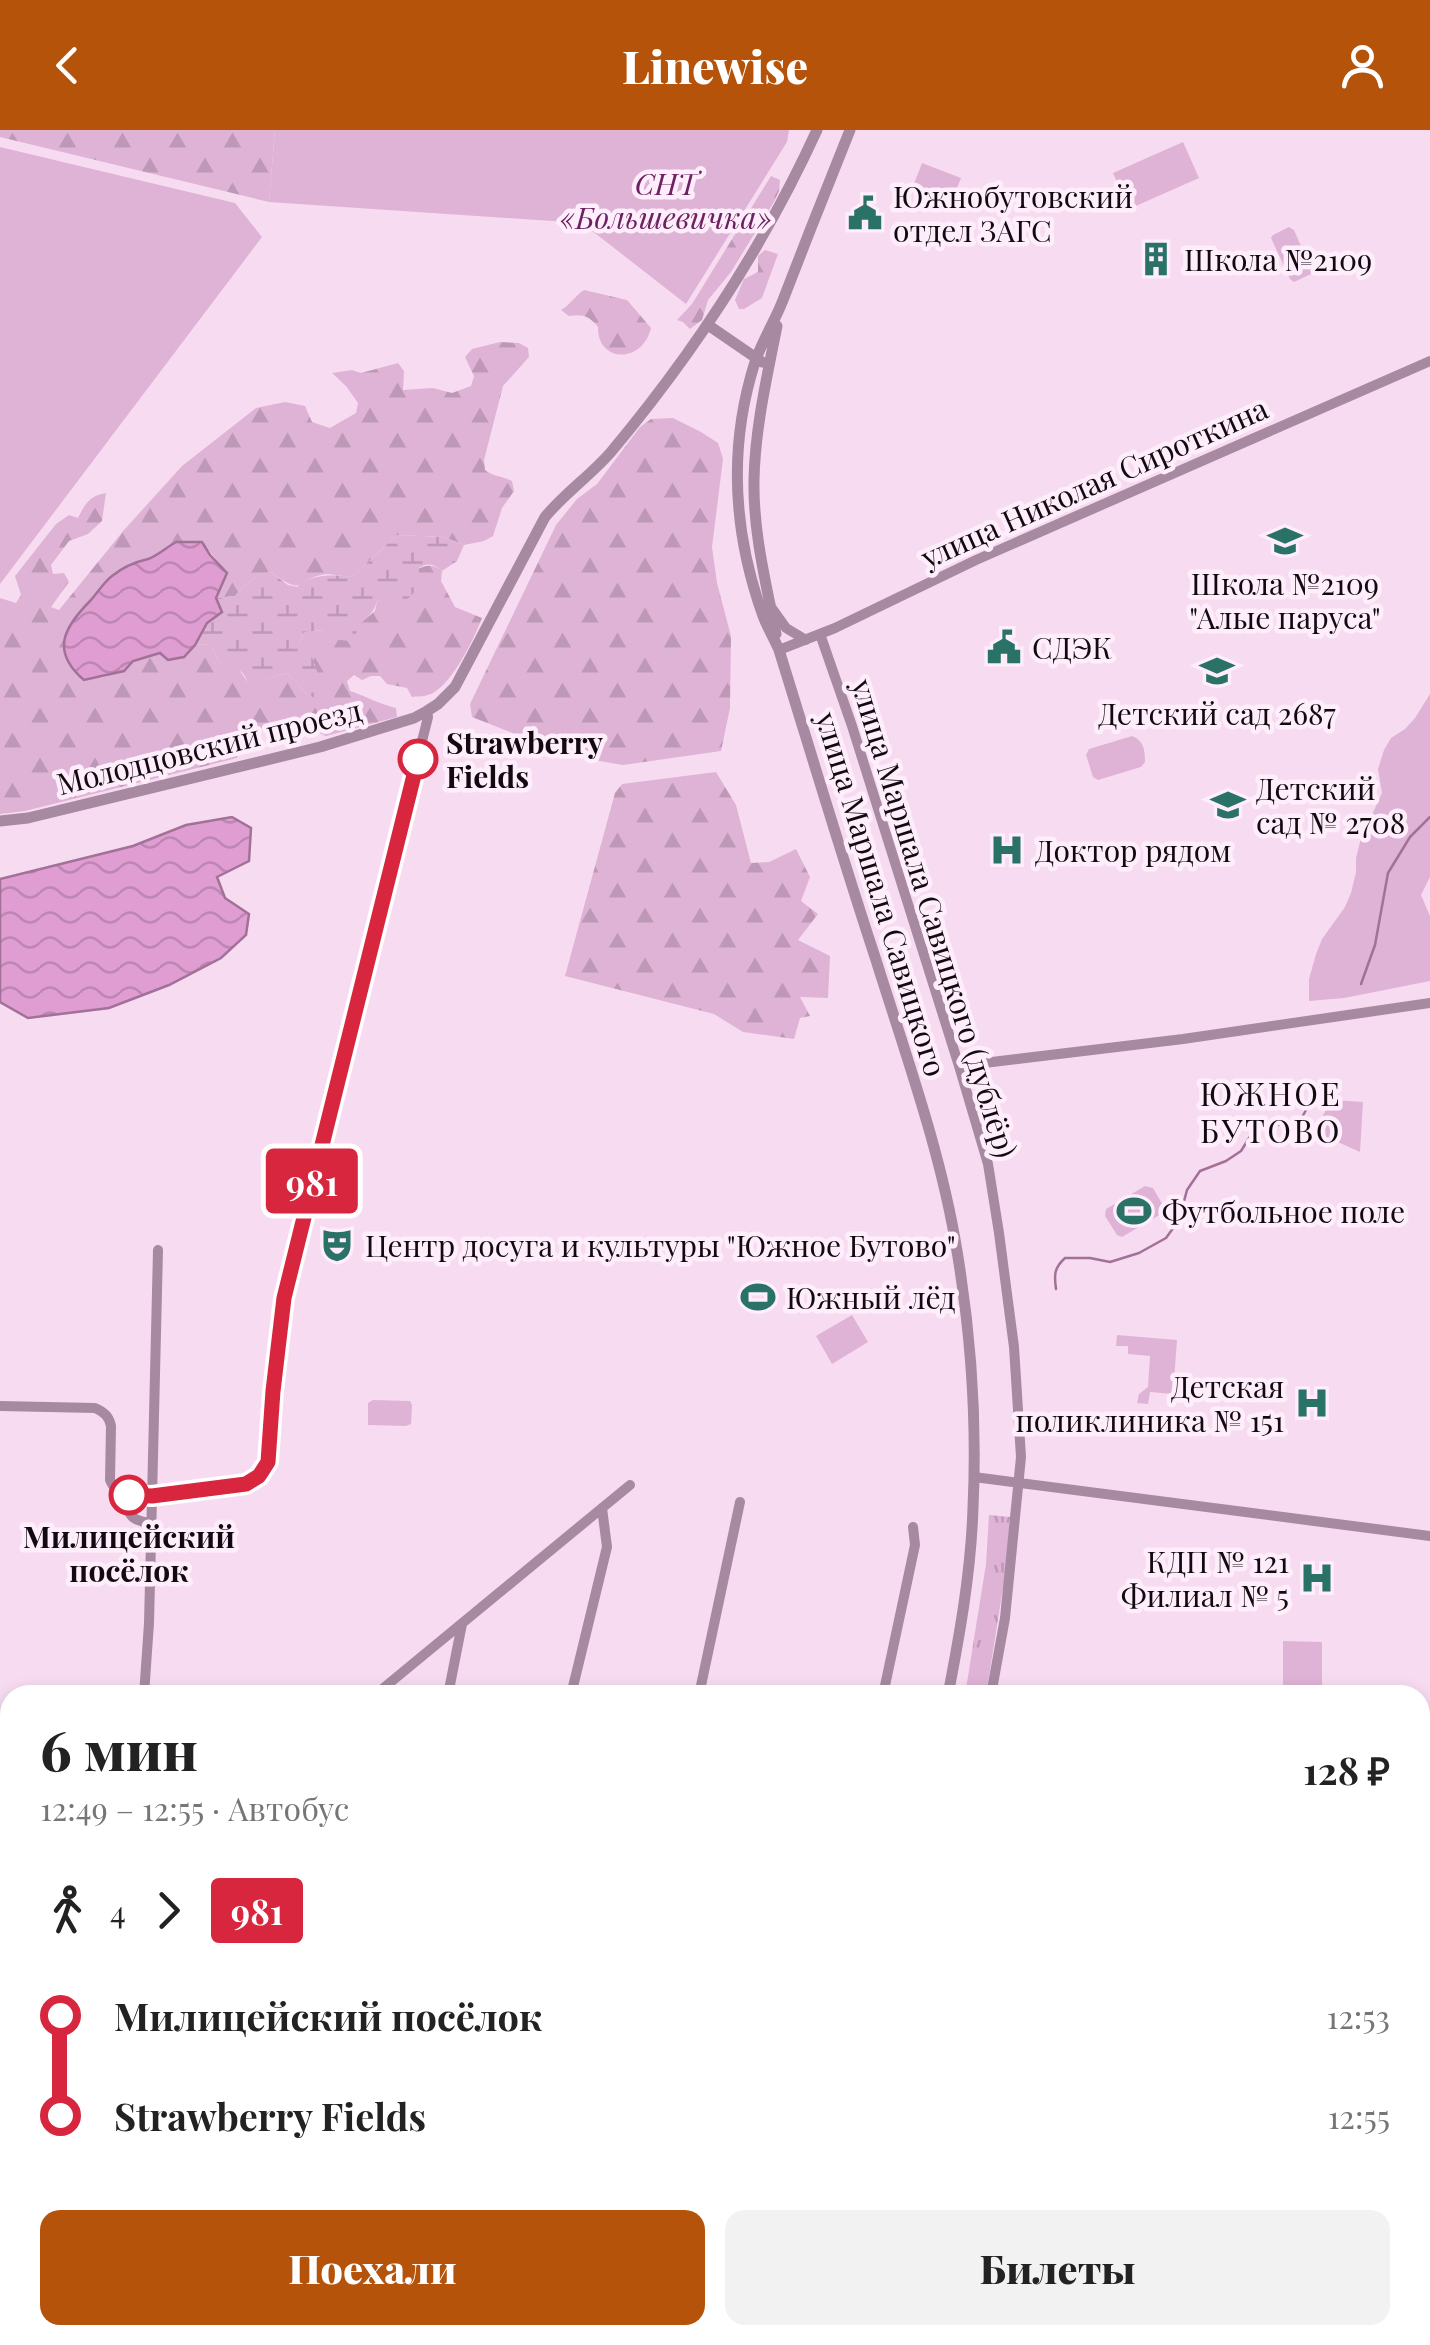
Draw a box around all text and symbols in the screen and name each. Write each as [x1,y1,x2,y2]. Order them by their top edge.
text: Linewise [622,35,808,95]
icon: back [40,38,95,93]
icon: person [1335,38,1390,93]
park label: СНТ «Большевичка» [560,163,772,237]
place label: Южнобутовский отдел ЗАГС [893,176,1133,250]
public building icon: Южнобутовский отдел ЗАГС [846,194,884,232]
place label: Школа №2109 [1184,239,1372,279]
building icon: Школа №2109 [1137,240,1175,278]
street label: улица Николая Сироткина [913,387,1274,577]
school or university icon: Школа №2109 "Алые паруса" [1266,522,1304,560]
place label: Школа №2109 "Алые паруса" [1189,563,1381,637]
place label: СДЭК [1032,627,1112,667]
public building icon: СДЭК [985,628,1023,666]
school or university icon: Детский сад 2687 [1198,652,1236,690]
street label: улица Маршала Савицкого (дублёр) [843,673,1027,1162]
street label: Молодцовский проезд [53,689,366,803]
place label: Детский сад 2687 [1098,693,1336,733]
street label: улица Маршала Савицкого [807,706,957,1081]
place label: Strawberry Fields [446,722,603,796]
marker: Strawberry Fields [399,740,437,778]
place label: Детский сад № 2708 [1256,768,1405,842]
school or university icon: Детский сад № 2708 [1209,786,1247,824]
place label: Доктор рядом [1035,830,1231,870]
hospital icon: Доктор рядом [988,831,1026,869]
district label: ЮЖНОЕ БУТОВО [1200,1071,1342,1151]
line badge: 981 [254,1148,370,1214]
text: 981 [286,1158,338,1205]
place label: Футбольное поле [1162,1191,1405,1231]
sports icon: Футбольное поле [1115,1192,1153,1230]
place label: Центр досуга и культуры "Южное Бутово" [365,1225,956,1265]
theatre icon: Центр досуга и культуры "Южное Бутово" [318,1226,356,1264]
place label: Южный лёд [786,1277,956,1317]
sports icon: Южный лёд [739,1278,777,1316]
place label: Детская поликлиника № 151 [1015,1366,1284,1440]
hospital icon: Детская поликлиника № 151 [1293,1384,1331,1422]
marker: Милицейский посёлок [110,1476,148,1514]
place label: Милицейский посёлок [23,1516,235,1590]
place label: КДП № 121 Филиал № 5 [1121,1541,1289,1615]
hospital icon: КДП № 121 Филиал № 5 [1298,1559,1336,1597]
text: 6 мин [40,1711,198,1785]
text: 128 ₽ [1303,1744,1390,1795]
text: 12:49 – 12:55 · Автобус [40,1786,349,1829]
icon: walk [40,1883,95,1938]
icon: forward [141,1883,196,1938]
text: 981 [231,1887,283,1934]
text: 4 [110,1889,126,1932]
text: Милицейский посёлок [114,1990,542,2041]
text: 12:53 [1327,1994,1390,2037]
text: Strawberry Fields [114,2090,426,2141]
text: 12:55 [1328,2094,1390,2137]
button: Поехали [40,2210,705,2325]
button: Билеты [725,2210,1390,2325]

